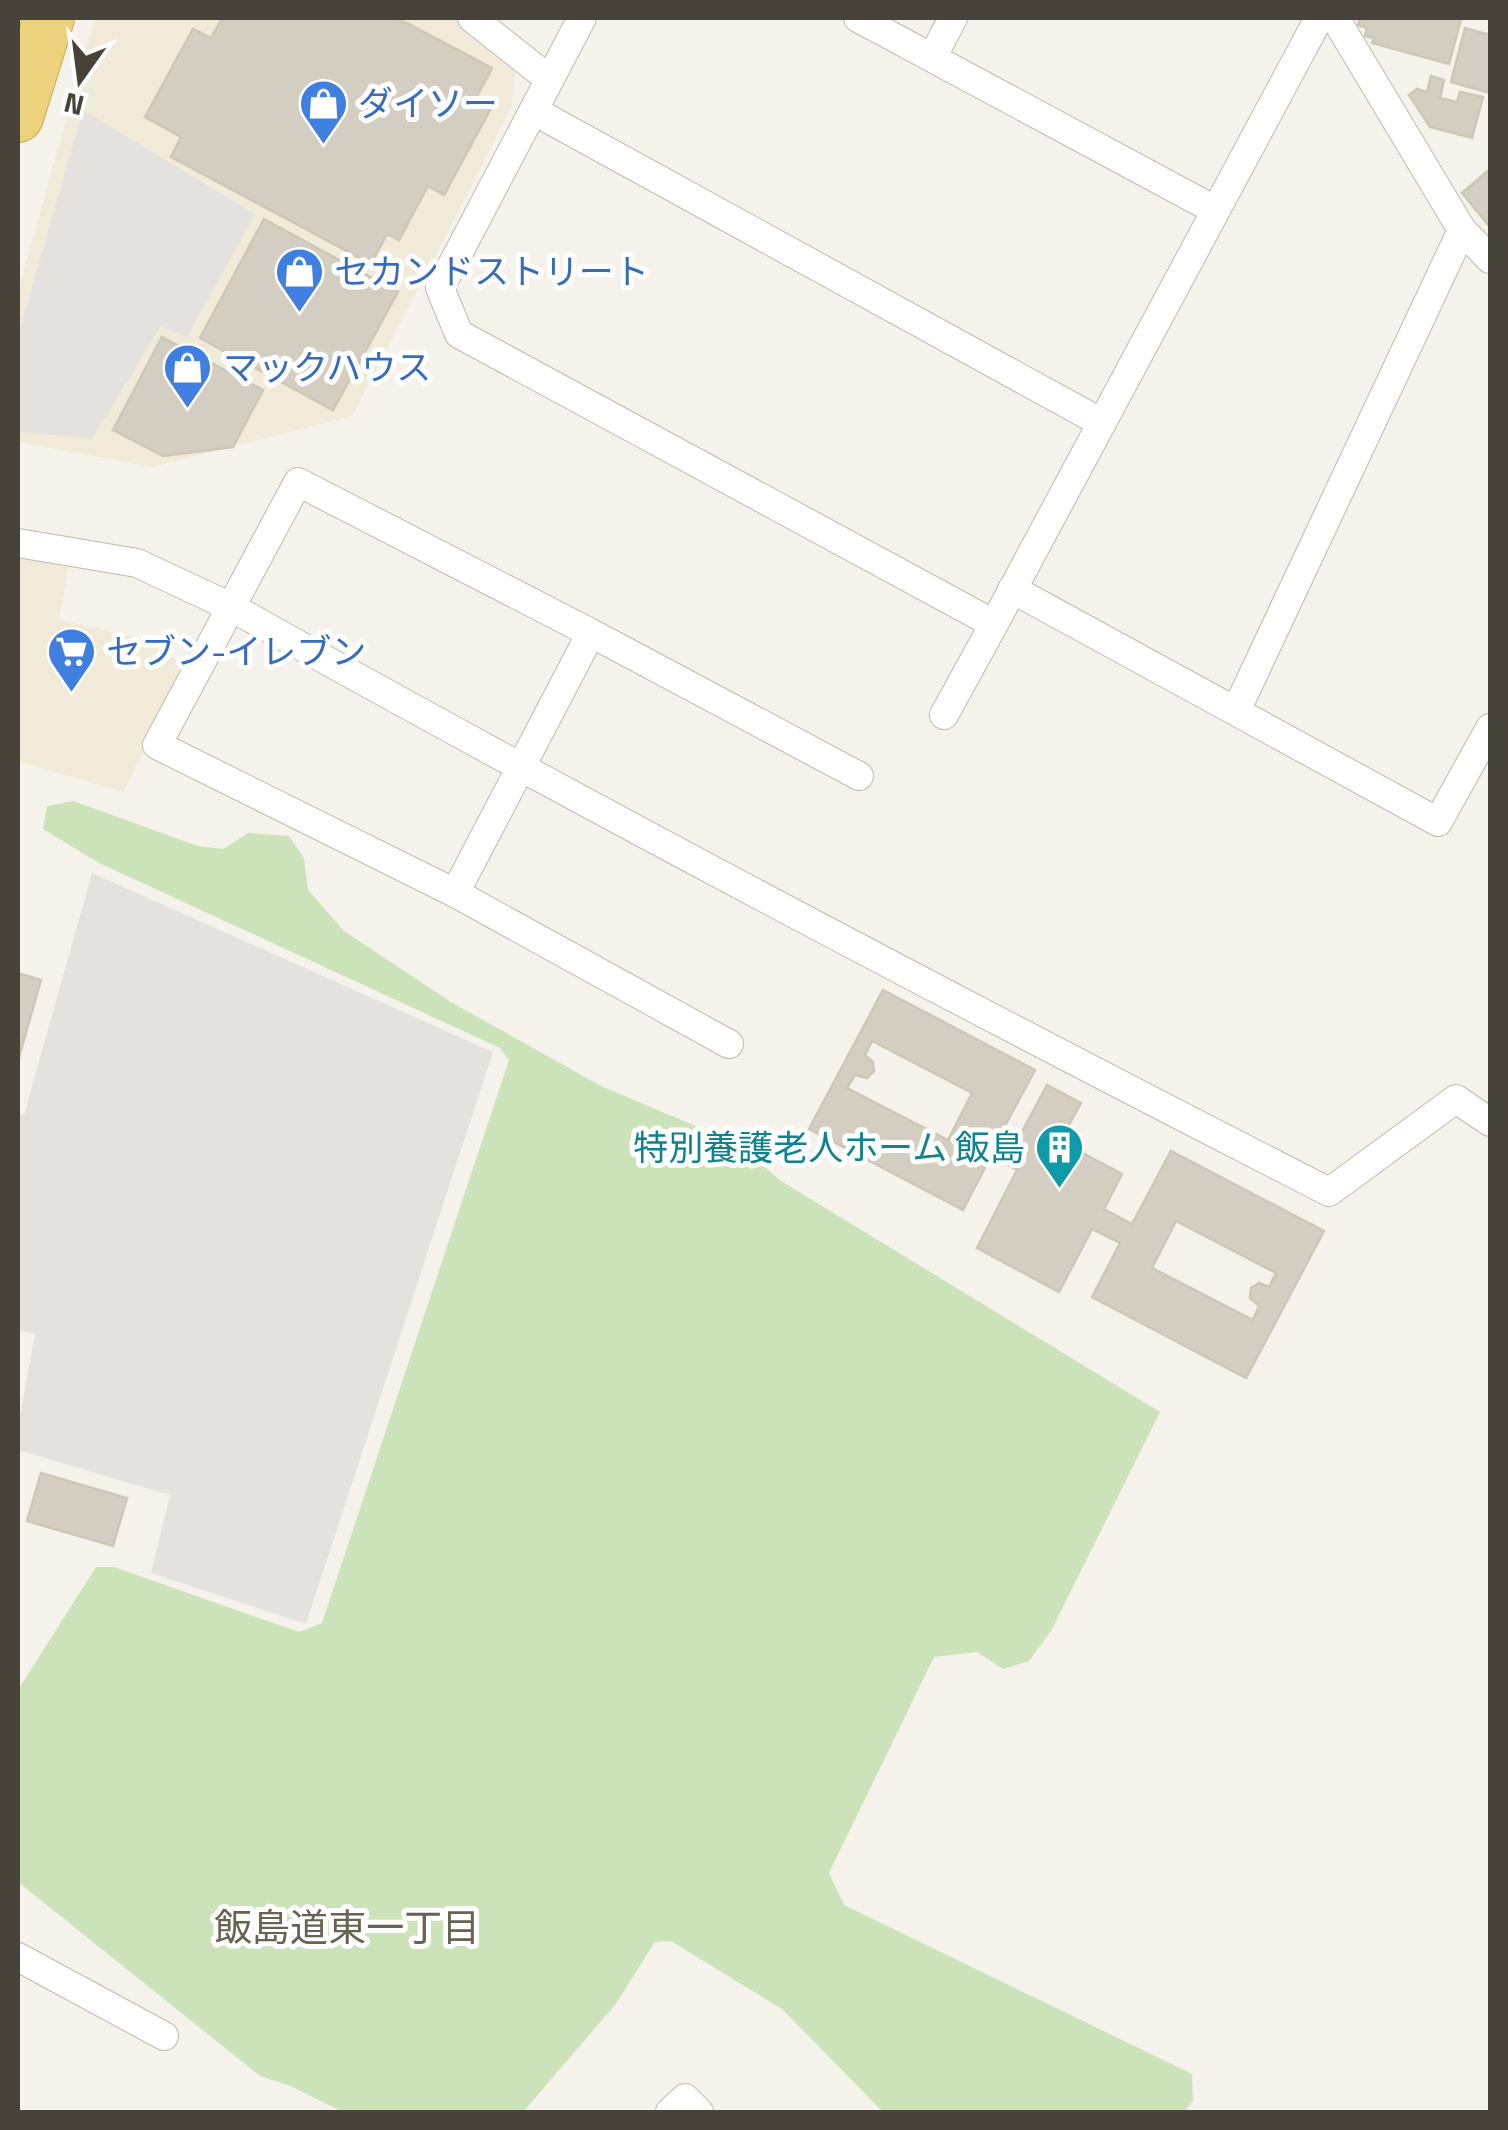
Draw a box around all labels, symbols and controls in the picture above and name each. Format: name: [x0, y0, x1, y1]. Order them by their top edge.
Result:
north arrow: [30, 30, 130, 130]
place label: ダイソー: [358, 76, 498, 130]
shop icon: ダイソー: [297, 78, 349, 146]
text: N: [59, 82, 88, 128]
place label: セカンドストリート: [334, 244, 649, 298]
shop icon: セカンドストリート: [273, 246, 325, 314]
place label: マックハウス: [223, 340, 431, 394]
shop icon: マックハウス: [162, 342, 214, 410]
place label: セブン-イレブン: [106, 624, 366, 678]
supermarket icon: セブン-イレブン: [45, 626, 97, 694]
place label: 特別養護老人ホーム 飯島: [633, 1120, 1025, 1174]
building icon: 特別養護老人ホーム 飯島: [1034, 1122, 1086, 1190]
district label: 飯島道東一丁目: [214, 1898, 480, 1956]

